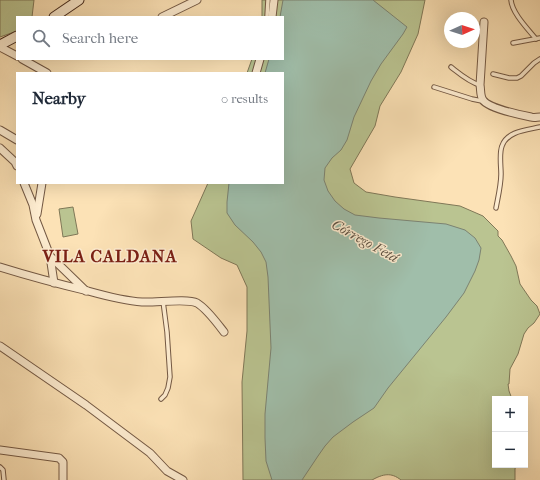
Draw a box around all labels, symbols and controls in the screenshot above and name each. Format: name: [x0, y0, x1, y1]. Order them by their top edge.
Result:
north arrow: [444, 12, 480, 48]
search box: [16, 16, 284, 60]
icon: search: [30, 27, 52, 49]
text: Search here: [62, 29, 138, 47]
text: Nearby: [32, 88, 86, 108]
text: 0 results: [221, 91, 268, 106]
water label: Córrego Fetá: [329, 216, 403, 267]
district label: VILA CALDANA: [42, 246, 177, 266]
map controls: [492, 396, 528, 468]
button: +: [492, 396, 528, 432]
button: −: [492, 432, 528, 468]

